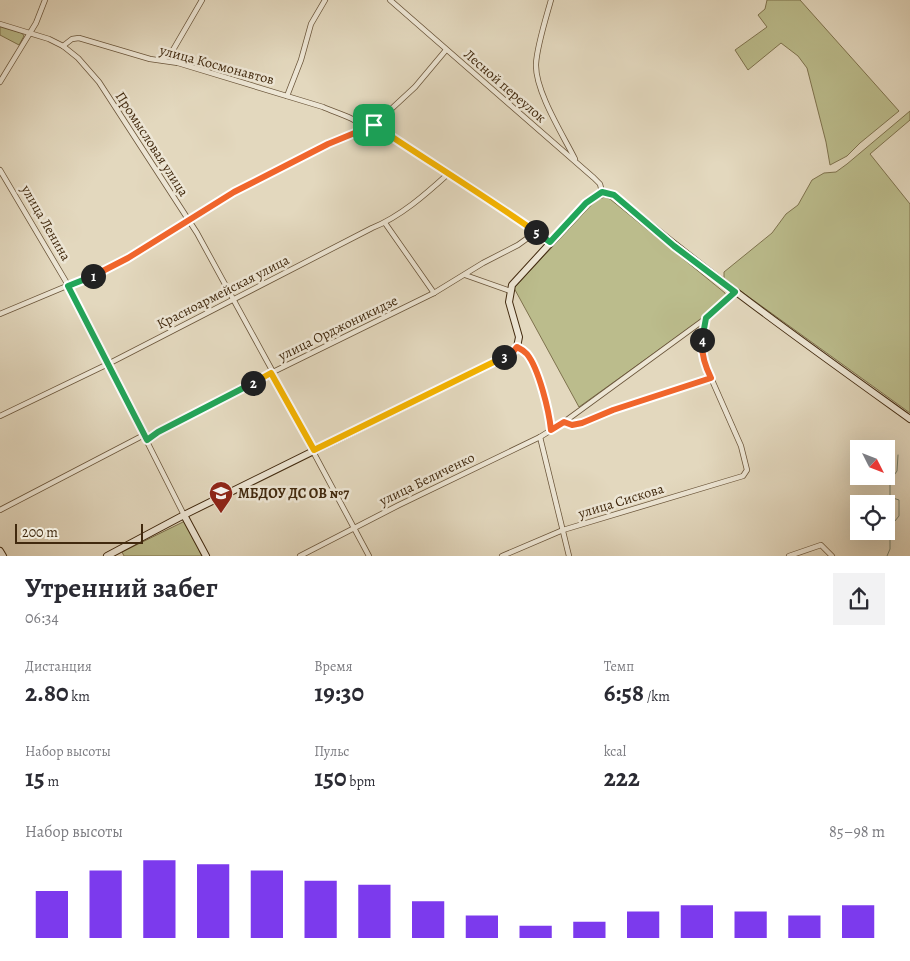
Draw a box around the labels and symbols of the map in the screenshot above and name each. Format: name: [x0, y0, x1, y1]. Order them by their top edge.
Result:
street label: улица Космонавтов: [157, 40, 277, 90]
street label: Лесной переулок: [460, 45, 550, 127]
street label: Промысловая улица: [111, 88, 193, 201]
pin: [353, 104, 395, 146]
street label: улица Ленина: [16, 181, 76, 265]
pin: 5: [524, 220, 548, 244]
street label: Красноармейская улица: [153, 250, 293, 334]
pin: 1: [80, 264, 106, 288]
street label: улица Орджоникидзе: [274, 291, 401, 366]
pin: 4: [690, 328, 714, 352]
pin: 3: [492, 344, 516, 370]
pin: 2: [240, 370, 266, 396]
north arrow: [850, 440, 895, 485]
street label: улица Беличенко: [375, 448, 478, 511]
street label: улица Сискова: [575, 479, 667, 523]
school or university icon: МБДОУ ДС ОВ №7: [208, 480, 234, 514]
place label: МБДОУ ДС ОВ №7: [238, 484, 349, 503]
scale bar: [15, 521, 142, 544]

